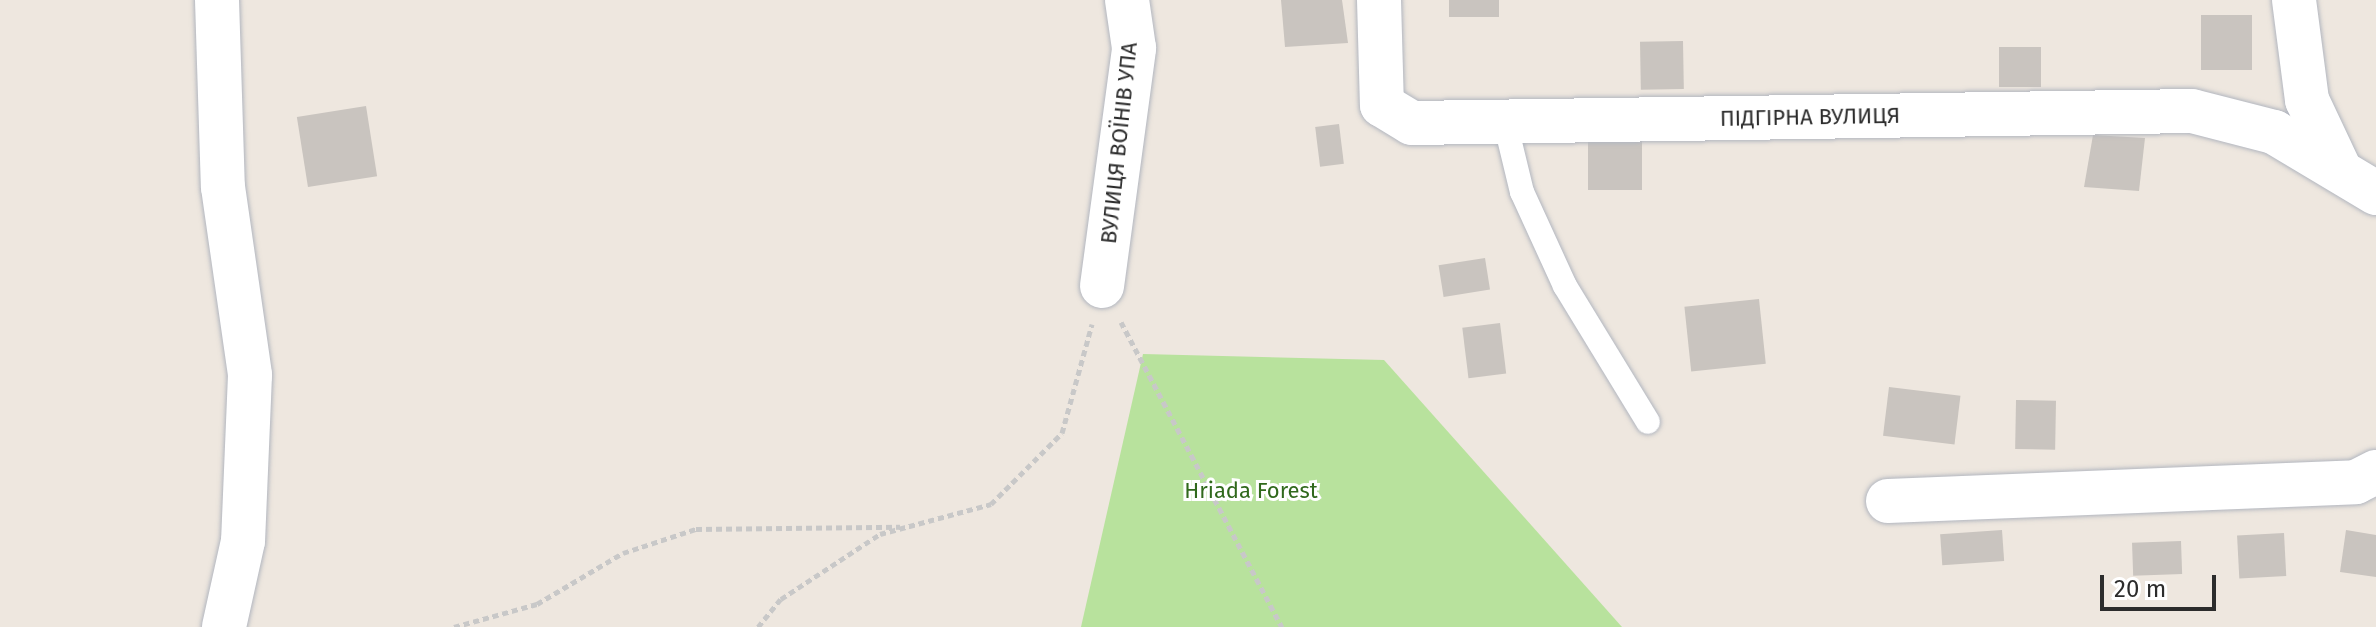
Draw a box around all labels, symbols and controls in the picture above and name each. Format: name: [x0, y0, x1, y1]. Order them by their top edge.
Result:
street label: ВУЛИЦЯ ВОЇНІВ УПА: [1095, 41, 1143, 245]
street label: ПІДГІРНА ВУЛИЦЯ: [1720, 102, 1900, 132]
park label: Hriada Forest: [1184, 478, 1318, 504]
scale bar: [2104, 559, 2220, 609]
text: 20 m: [2114, 575, 2166, 603]

